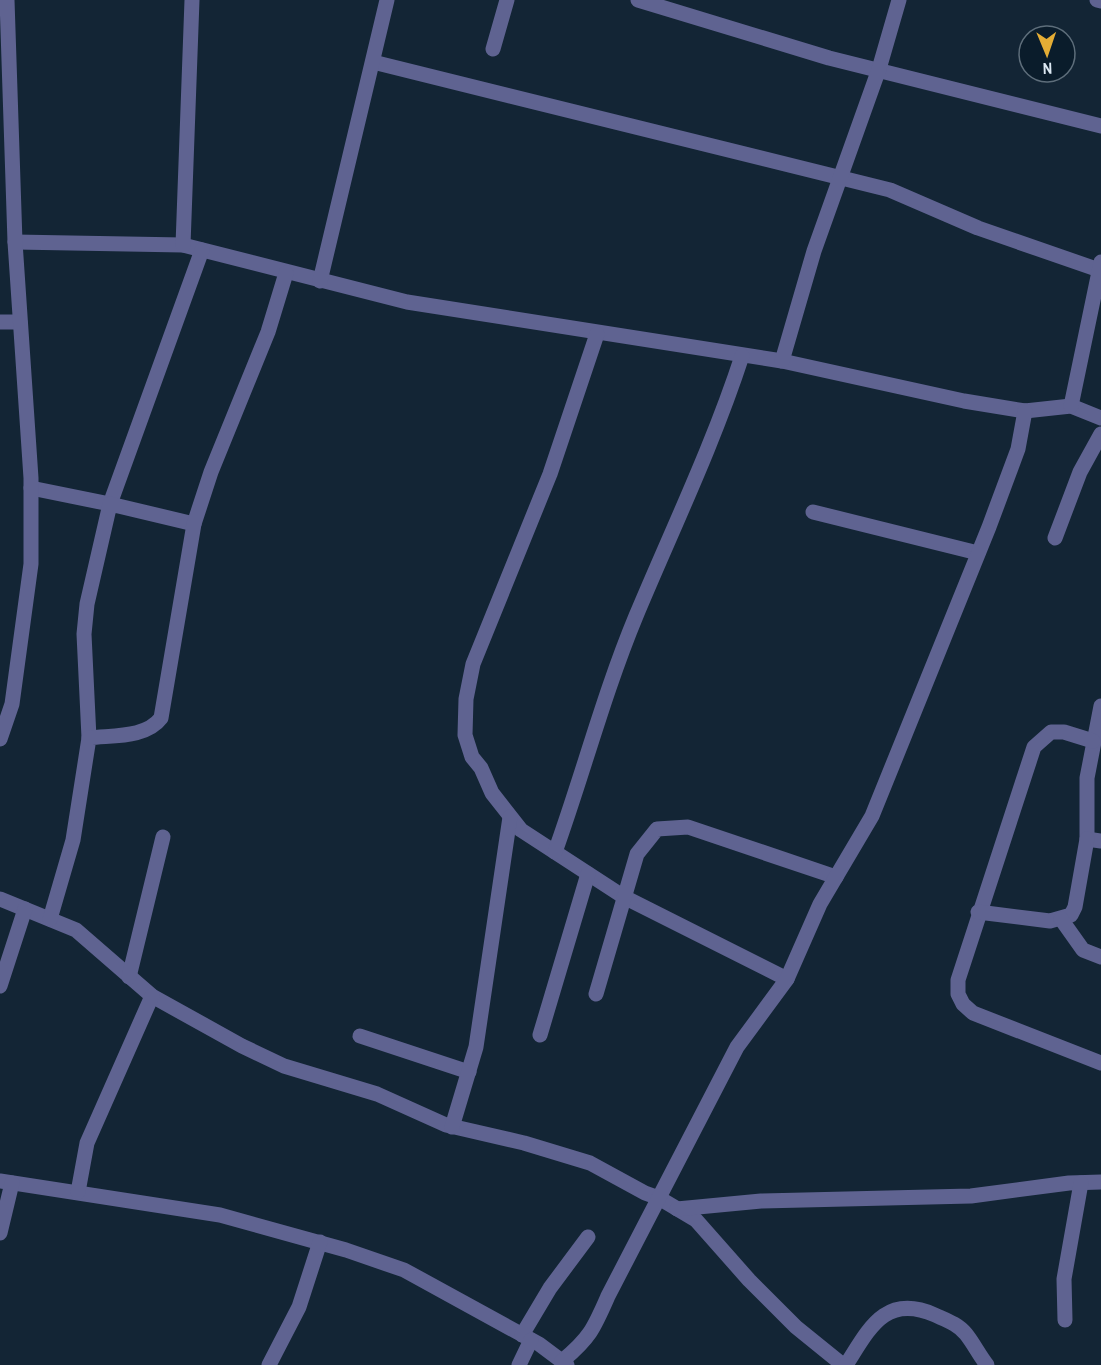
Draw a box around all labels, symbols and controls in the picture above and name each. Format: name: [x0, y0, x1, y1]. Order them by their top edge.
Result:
north arrow: [1017, 24, 1077, 84]
text: N: [1042, 58, 1053, 80]

